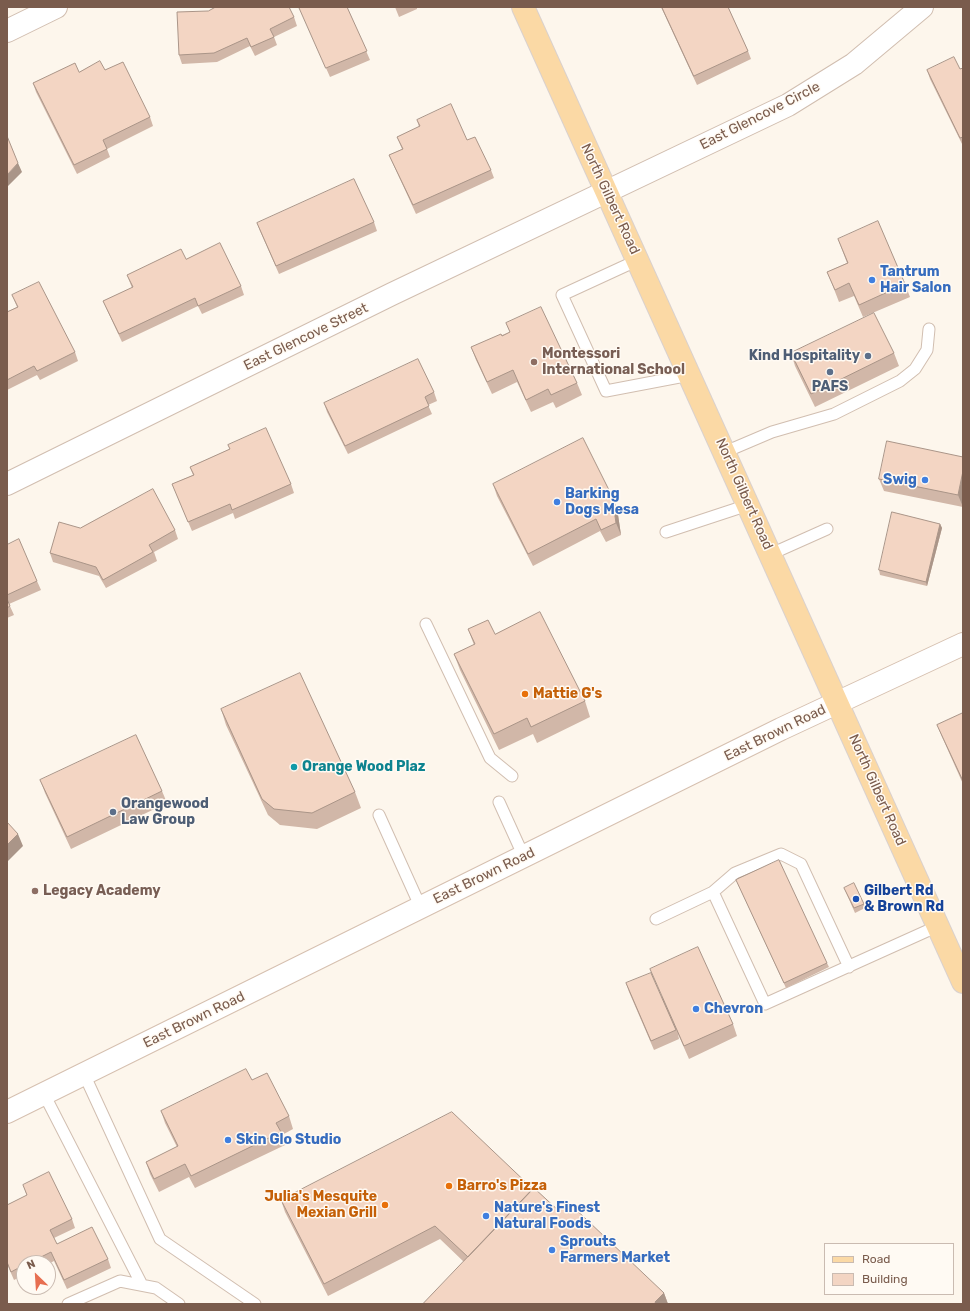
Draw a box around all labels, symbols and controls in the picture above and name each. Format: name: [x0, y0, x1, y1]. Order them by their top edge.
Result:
street label: East Glencove Circle: [697, 78, 823, 154]
street label: North Gilbert Road: [577, 141, 643, 257]
place label: Tantrum Hair Salon: [880, 264, 951, 296]
marker: Tantrum Hair Salon: [867, 275, 877, 285]
street label: East Glencove Street: [241, 300, 371, 374]
place label: Montessori International School: [542, 346, 685, 378]
place label: Kind Hospitality: [749, 348, 860, 364]
marker: Kind Hospitality: [863, 351, 873, 361]
marker: Montessori International School: [529, 357, 539, 367]
marker: PAFS: [825, 367, 835, 377]
place label: PAFS: [812, 379, 848, 395]
street label: North Gilbert Road: [712, 436, 776, 552]
place label: Swig: [883, 472, 917, 488]
marker: Swig: [920, 475, 930, 485]
place label: Barking Dogs Mesa: [565, 486, 639, 518]
marker: Barking Dogs Mesa: [552, 497, 562, 507]
place label: Mattie G's: [533, 686, 602, 702]
marker: Mattie G's: [520, 689, 530, 699]
street label: East Brown Road: [721, 701, 829, 765]
street label: North Gilbert Road: [845, 732, 909, 848]
place label: Orange Wood Plaz: [302, 759, 425, 775]
marker: Orange Wood Plaz: [289, 762, 299, 772]
place label: Orangewood Law Group: [121, 796, 209, 828]
marker: Orangewood Law Group: [108, 807, 118, 817]
street label: East Brown Road: [430, 844, 538, 908]
place label: Legacy Academy: [43, 883, 161, 899]
place label: Gilbert Rd & Brown Rd: [864, 883, 944, 916]
marker: Legacy Academy: [30, 886, 40, 896]
marker: Gilbert Rd & Brown Rd: [851, 894, 861, 904]
street label: East Brown Road: [140, 988, 248, 1052]
place label: Chevron: [704, 1001, 763, 1017]
marker: Chevron: [691, 1004, 701, 1014]
place label: Skin Glo Studio: [236, 1132, 341, 1148]
marker: Skin Glo Studio: [223, 1135, 233, 1145]
place label: Barro's Pizza: [457, 1178, 547, 1194]
marker: Barro's Pizza: [444, 1181, 454, 1191]
place label: Julia's Mesquite Mexian Grill: [265, 1189, 377, 1222]
marker: Julia's Mesquite Mexian Grill: [380, 1200, 390, 1210]
place label: Nature's Finest Natural Foods: [494, 1200, 600, 1232]
marker: Nature's Finest Natural Foods: [481, 1211, 491, 1221]
place label: Sprouts Farmers Market: [560, 1234, 670, 1266]
legend: [824, 1243, 954, 1295]
marker: Sprouts Farmers Market: [547, 1245, 557, 1255]
text: Road: [862, 1252, 890, 1266]
north arrow: [16, 1255, 56, 1295]
text: N: [25, 1257, 37, 1272]
text: Building: [862, 1272, 908, 1286]

